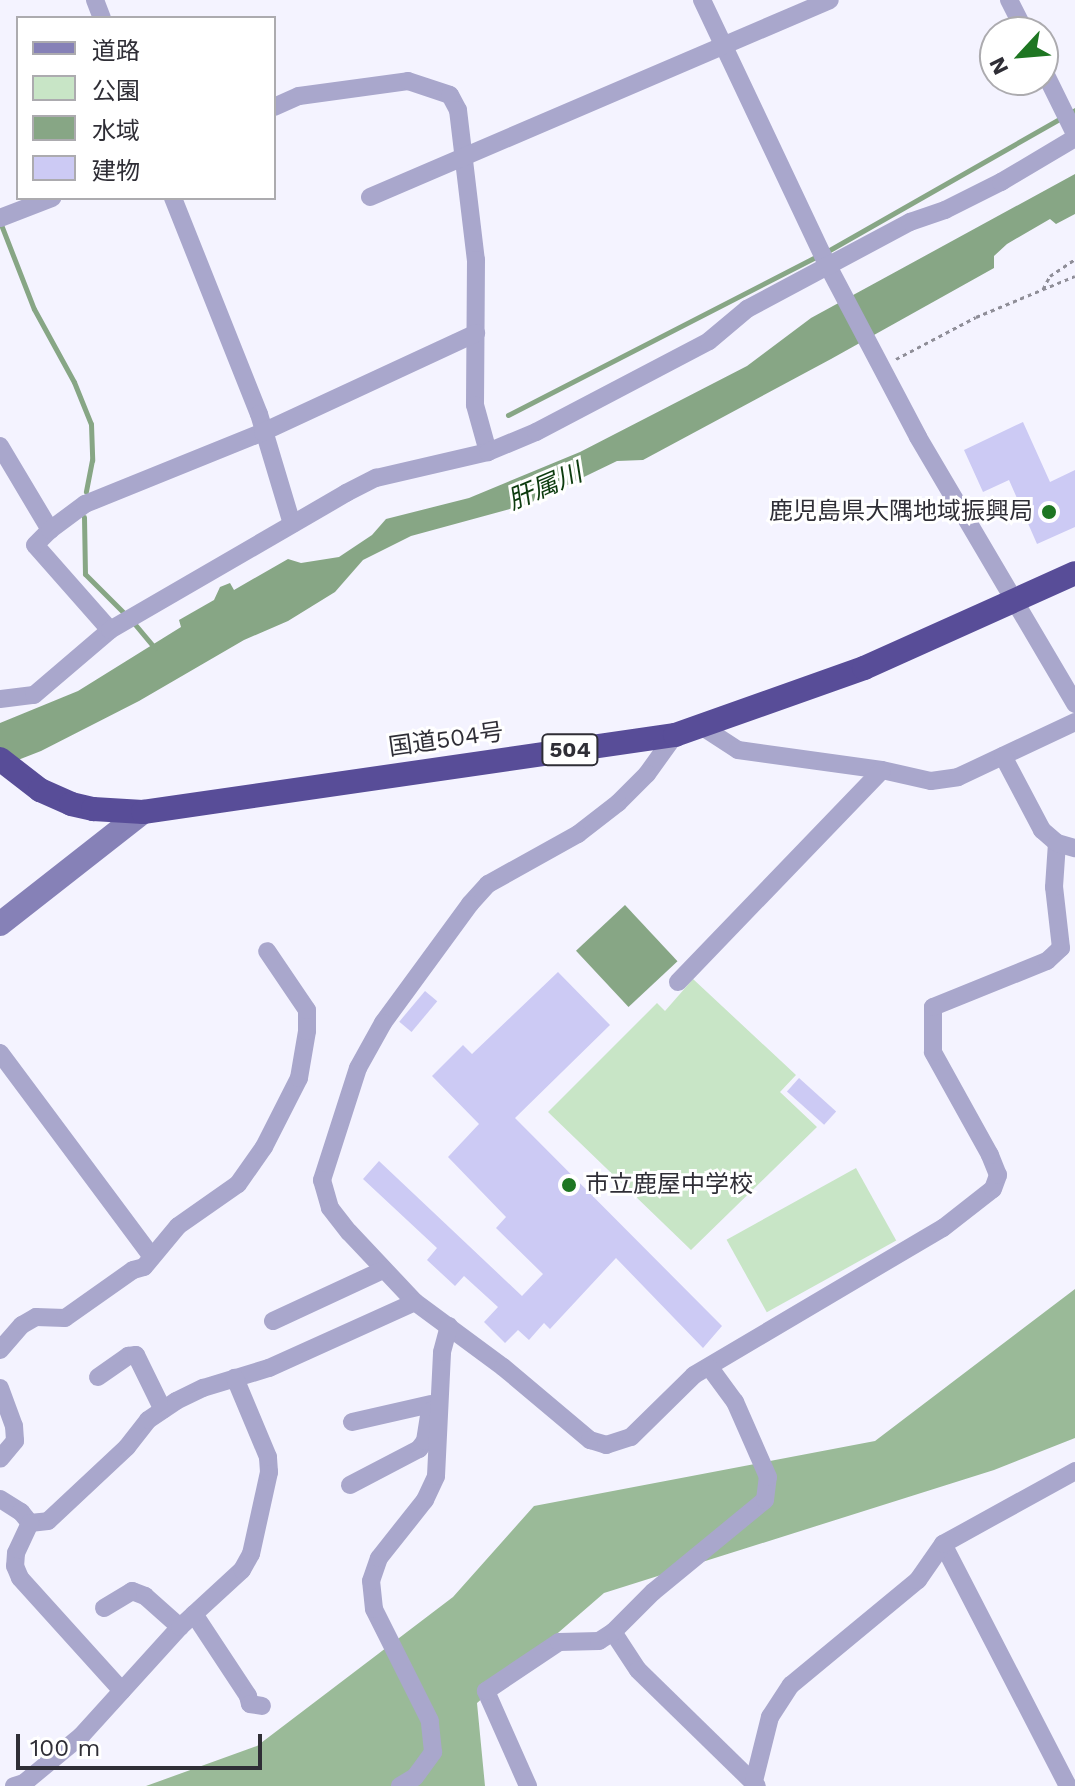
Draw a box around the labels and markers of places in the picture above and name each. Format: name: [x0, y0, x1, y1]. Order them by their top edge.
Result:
place label: 鹿児島県大隅地域振興局: [769, 498, 1033, 526]
marker: 鹿児島県大隅地域振興局: [1040, 503, 1058, 521]
place label: 市立鹿屋中学校: [585, 1171, 753, 1199]
marker: 市立鹿屋中学校: [560, 1176, 578, 1194]

